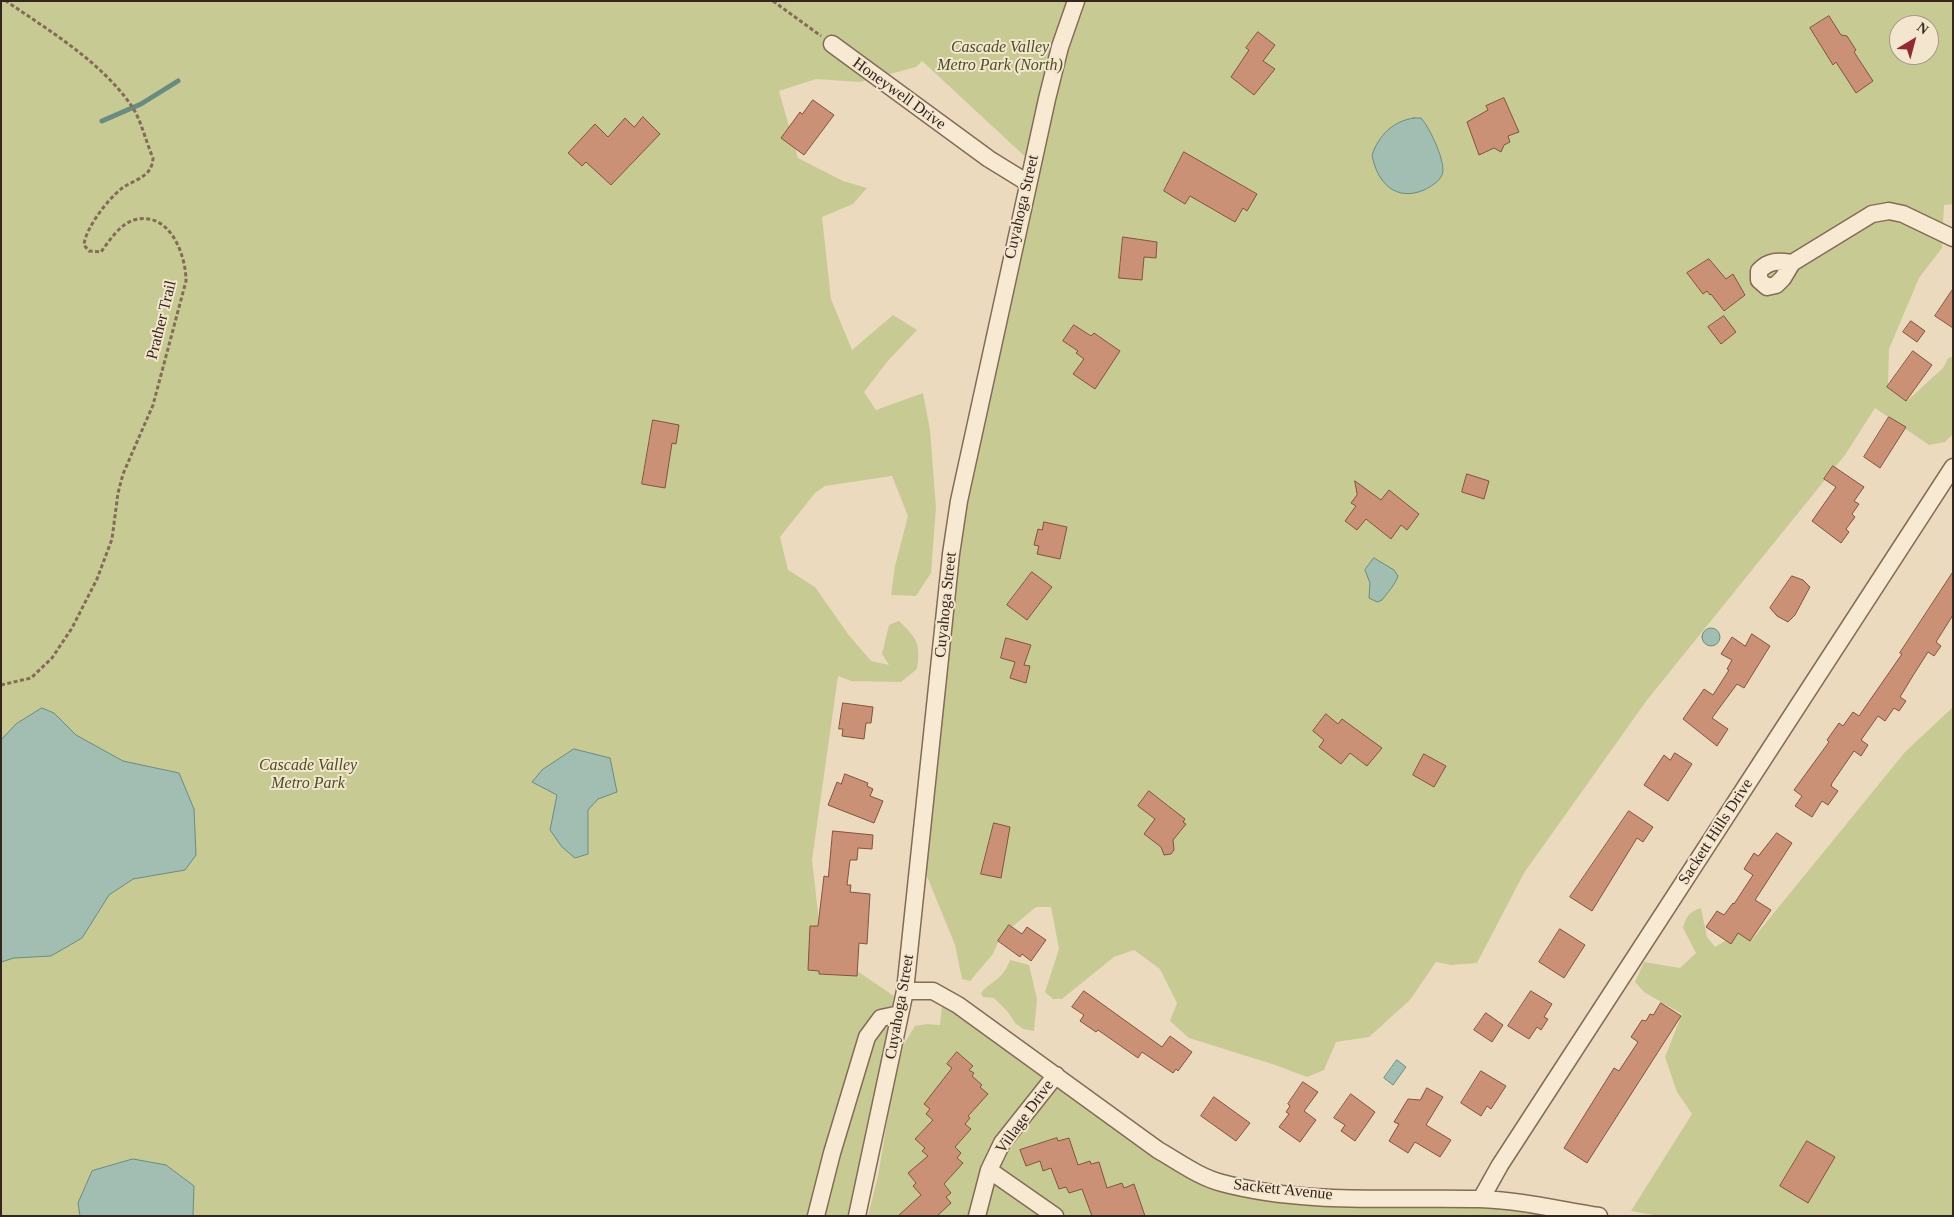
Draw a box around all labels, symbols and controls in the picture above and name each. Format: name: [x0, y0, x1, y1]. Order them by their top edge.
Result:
north arrow: [1889, 15, 1939, 65]
text: N: [1914, 19, 1931, 37]
park label: Cascade Valley Metro Park (North): [937, 38, 1063, 76]
street label: Honeywell Drive: [849, 54, 949, 134]
street label: Cuyahoga Street: [1001, 153, 1043, 261]
street label: Prather Trail: [143, 279, 181, 361]
street label: Cuyahoga Street: [931, 551, 961, 659]
park label: Cascade Valley Metro Park: [259, 756, 357, 794]
street label: Sackett Hills Drive: [1675, 775, 1757, 889]
street label: Cuyahoga Street: [881, 953, 919, 1061]
street label: Village Drive: [992, 1076, 1058, 1158]
street label: Sackett Avenue: [1232, 1175, 1334, 1205]

